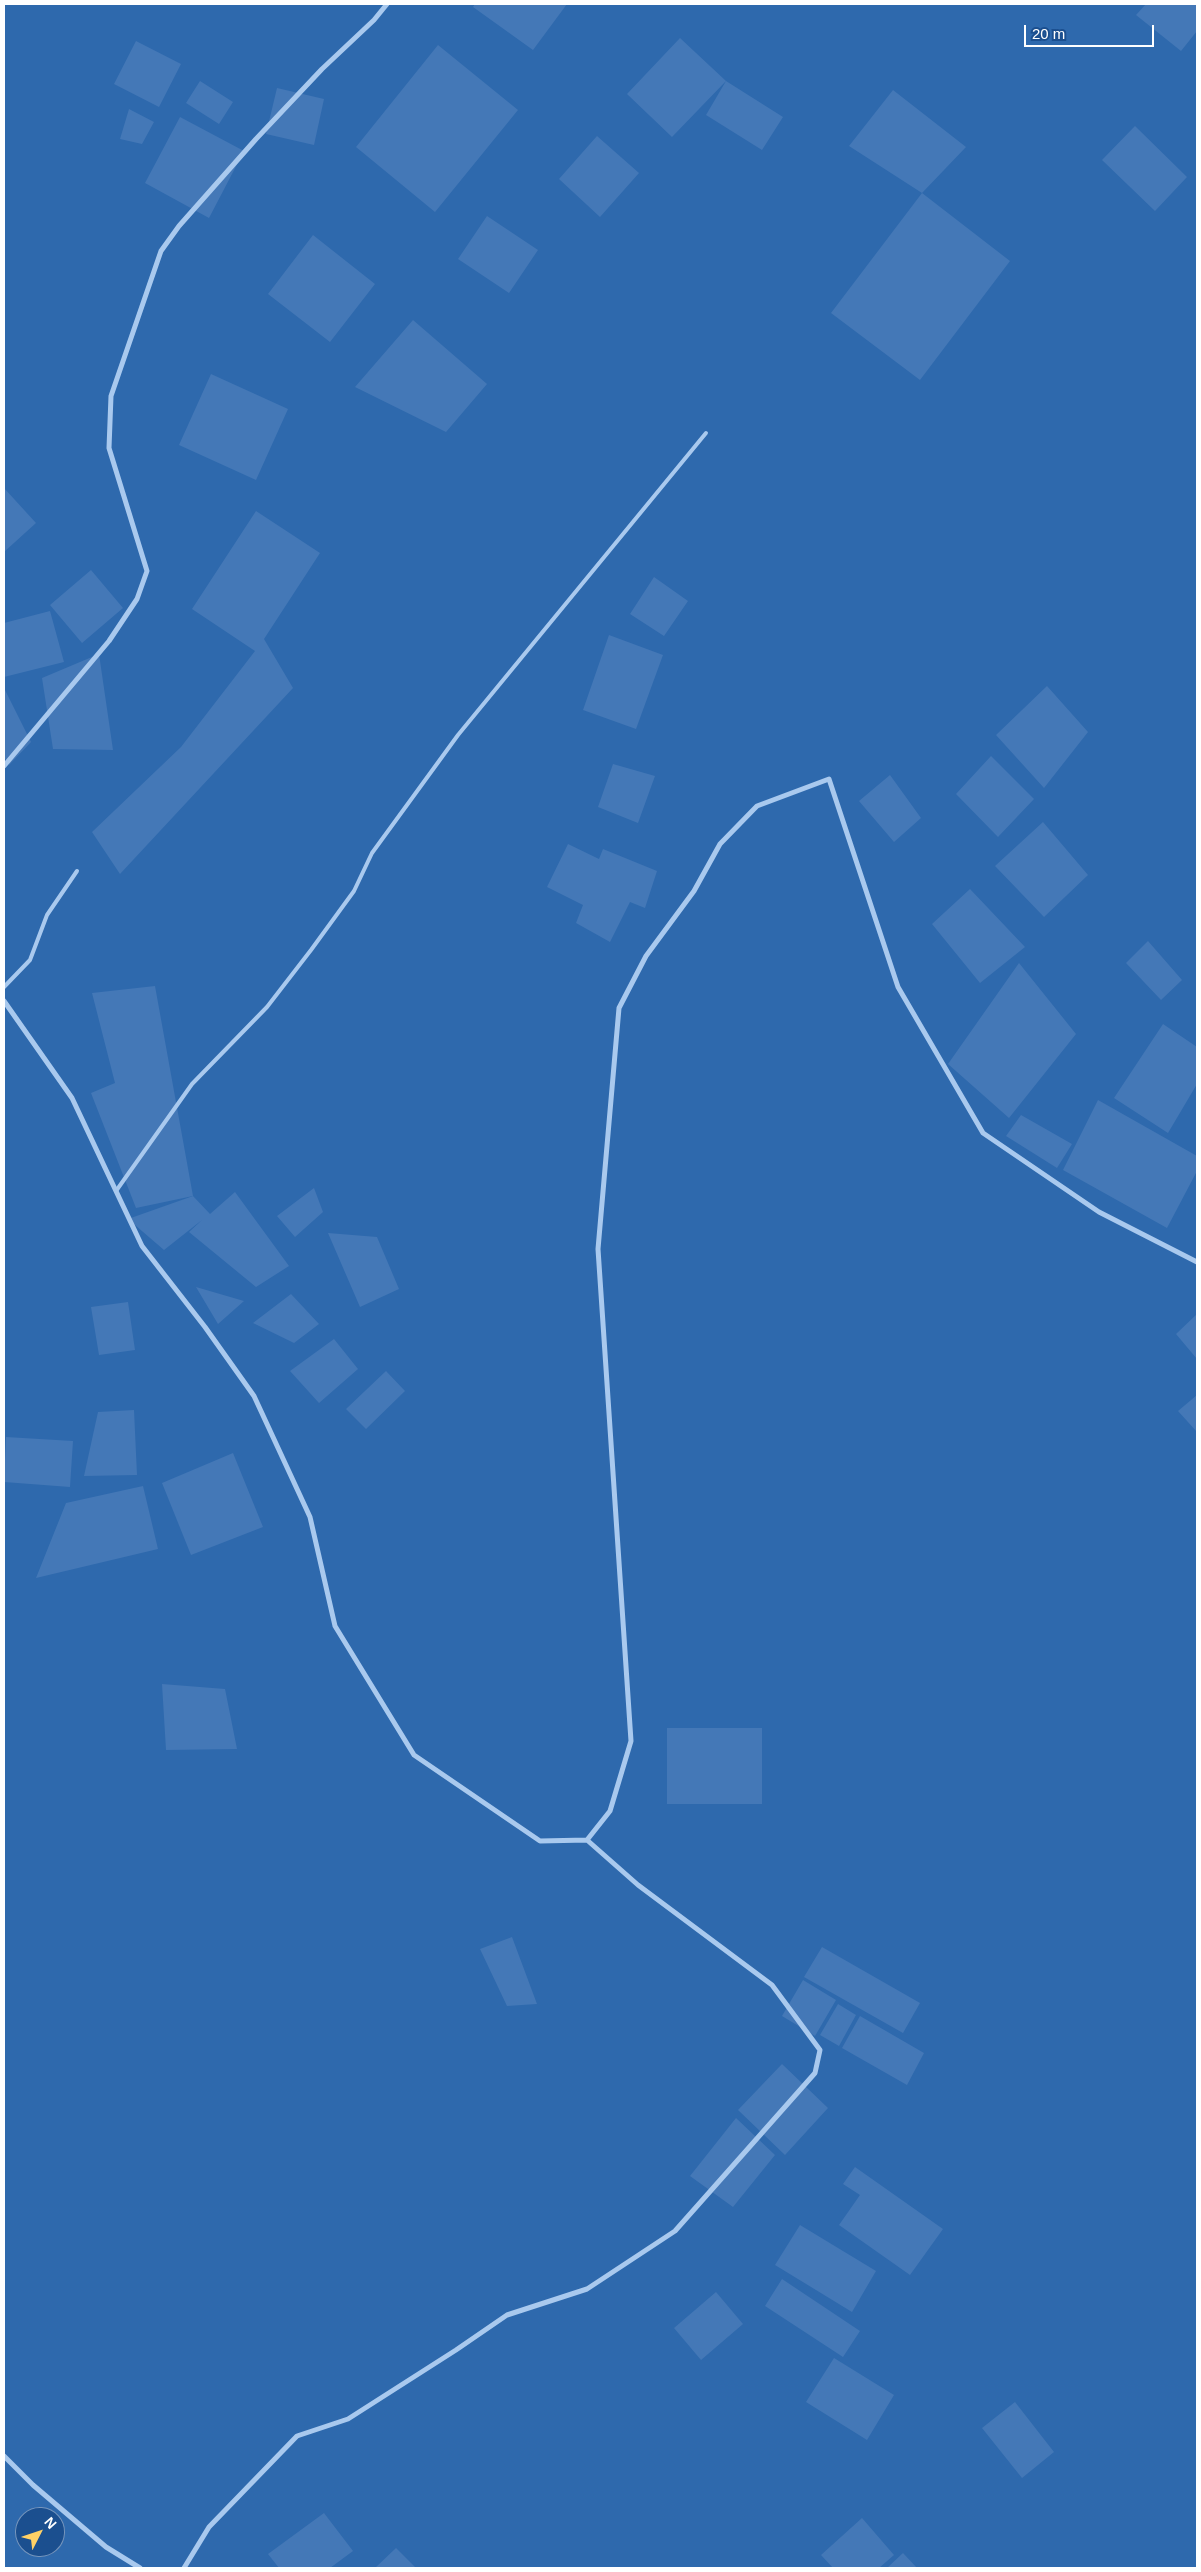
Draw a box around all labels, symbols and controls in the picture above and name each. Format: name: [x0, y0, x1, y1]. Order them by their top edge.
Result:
scale bar: [1026, 15, 1156, 47]
text: 20 m: [1032, 25, 1065, 42]
north arrow: [15, 2507, 65, 2557]
text: N: [41, 2514, 60, 2532]

